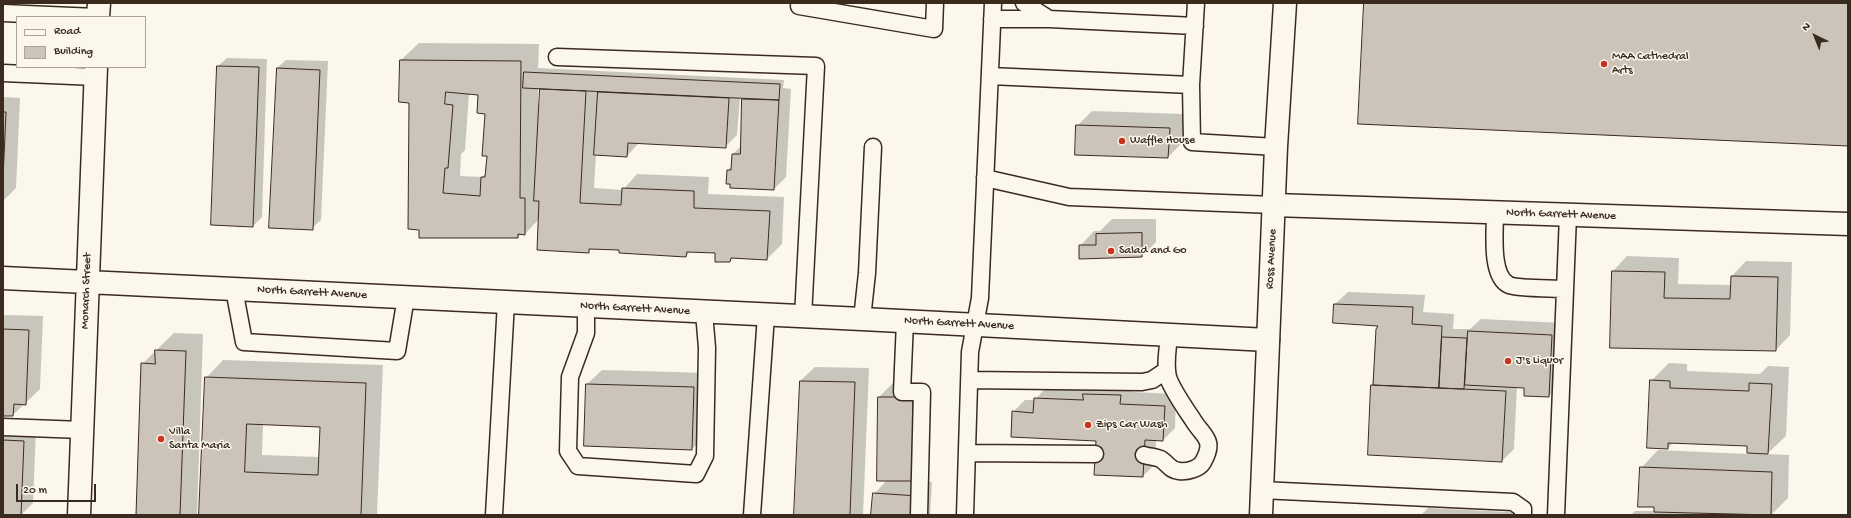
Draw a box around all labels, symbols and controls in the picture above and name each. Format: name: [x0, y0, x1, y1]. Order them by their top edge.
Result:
legend: [16, 16, 146, 68]
north arrow: [1795, 16, 1835, 56]
text: N: [1800, 20, 1814, 34]
text: Road: [54, 25, 80, 39]
text: Building: [54, 45, 93, 59]
place label: MAA Cathedral Arts: [1612, 50, 1689, 78]
marker: MAA Cathedral Arts: [1599, 59, 1609, 69]
place label: Waffle House: [1130, 134, 1195, 148]
marker: Waffle House: [1117, 136, 1127, 146]
street label: North Garrett Avenue: [1506, 206, 1616, 224]
street label: Ross Avenue: [1263, 229, 1281, 289]
place label: Salad and Go: [1119, 244, 1186, 258]
marker: Salad and Go: [1106, 246, 1116, 256]
street label: Monarch Street: [78, 253, 96, 329]
street label: North Garrett Avenue: [257, 283, 367, 303]
street label: North Garrett Avenue: [580, 299, 690, 319]
street label: North Garrett Avenue: [904, 314, 1014, 334]
place label: J's Liquor: [1516, 354, 1563, 368]
marker: J's Liquor: [1503, 356, 1513, 366]
place label: Zips Car Wash: [1096, 418, 1168, 432]
marker: Zips Car Wash: [1083, 420, 1093, 430]
place label: Villa Santa Maria: [169, 425, 230, 453]
marker: Villa Santa Maria: [156, 434, 166, 444]
scale bar: [18, 476, 98, 502]
text: 20 m: [23, 484, 47, 498]

